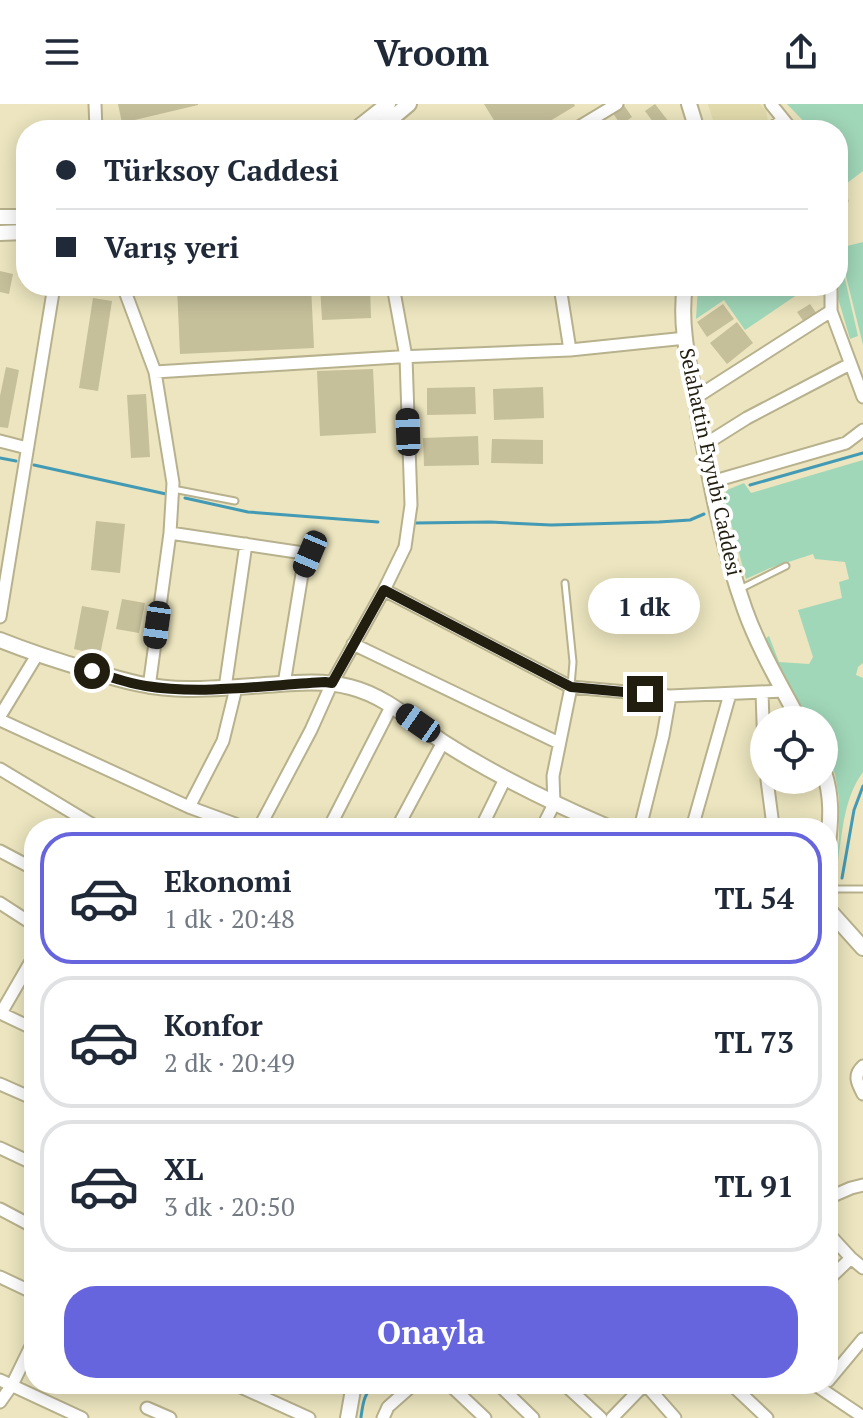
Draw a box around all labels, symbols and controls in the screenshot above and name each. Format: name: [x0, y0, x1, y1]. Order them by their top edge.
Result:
text: Vroom: [374, 29, 489, 76]
icon: menu: [40, 30, 84, 74]
icon: share: [779, 30, 823, 74]
text: Türksoy Caddesi: [104, 150, 339, 190]
text: Varış yeri: [104, 227, 239, 267]
street label: Selahattin Eyyubi Caddesi: [674, 346, 748, 578]
car: [395, 408, 421, 456]
car: [290, 527, 330, 581]
callout: 1 dk: [589, 578, 701, 634]
text: 1 dk: [618, 589, 670, 623]
car: [142, 600, 172, 650]
route start: [74, 653, 110, 689]
route end: [627, 676, 663, 712]
car: [391, 699, 445, 747]
map controls: [750, 706, 838, 794]
button: locate: [750, 706, 838, 794]
text: Ekonomi: [164, 861, 292, 901]
icon: car: [68, 862, 140, 934]
text: TL 54: [715, 878, 794, 918]
text: 1 dk · 20:48: [164, 901, 295, 935]
text: Konfor: [164, 1005, 263, 1045]
icon: car: [68, 1006, 140, 1078]
text: TL 73: [715, 1022, 794, 1062]
text: 2 dk · 20:49: [164, 1045, 295, 1079]
text: XL: [164, 1149, 203, 1189]
icon: car: [68, 1150, 140, 1222]
text: TL 91: [715, 1166, 794, 1206]
text: 3 dk · 20:50: [164, 1189, 295, 1223]
button: Onayla: [64, 1286, 798, 1378]

